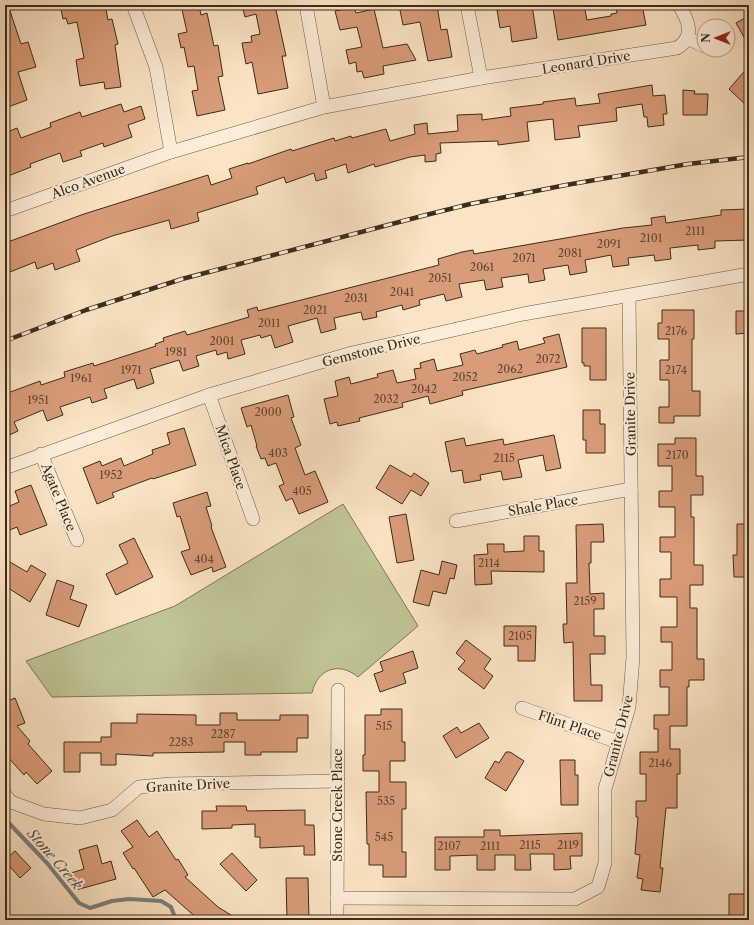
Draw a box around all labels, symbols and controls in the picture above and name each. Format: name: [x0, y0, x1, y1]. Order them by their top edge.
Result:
north arrow: [696, 18, 736, 58]
text: N: [699, 33, 713, 43]
street label: Leonard Drive: [541, 47, 631, 77]
street label: Alco Avenue: [48, 160, 127, 202]
house number: 2111: [685, 224, 705, 238]
house number: 2101: [640, 231, 663, 245]
house number: 2091: [597, 237, 622, 251]
house number: 2081: [558, 246, 583, 260]
house number: 2071: [512, 251, 536, 265]
house number: 2061: [470, 260, 495, 274]
house number: 2051: [428, 271, 452, 285]
house number: 2041: [390, 285, 415, 299]
house number: 2031: [344, 291, 368, 305]
house number: 2021: [303, 303, 327, 317]
house number: 2011: [258, 316, 281, 330]
house number: 2176: [665, 324, 688, 338]
street label: Gemstone Drive: [320, 330, 422, 370]
house number: 2001: [210, 334, 235, 348]
house number: 1981: [165, 345, 187, 359]
house number: 2072: [535, 352, 561, 366]
house number: 2062: [497, 362, 523, 376]
house number: 1971: [120, 363, 142, 377]
house number: 2174: [665, 363, 687, 377]
house number: 2052: [452, 370, 478, 384]
house number: 1961: [70, 371, 92, 385]
street label: Granite Drive: [621, 372, 639, 456]
house number: 2042: [411, 382, 437, 396]
house number: 2032: [373, 392, 399, 406]
house number: 1951: [27, 393, 49, 407]
house number: 2000: [254, 405, 282, 419]
street label: Mica Place: [212, 422, 250, 492]
house number: 403: [268, 446, 288, 460]
house number: 2170: [665, 448, 689, 462]
house number: 2115: [493, 451, 515, 465]
street label: Agate Place: [38, 460, 80, 533]
house number: 1952: [99, 468, 123, 482]
house number: 405: [292, 484, 312, 498]
street label: Shale Place: [507, 491, 579, 519]
house number: 404: [194, 552, 214, 566]
house number: 2114: [478, 556, 500, 570]
house number: 2159: [573, 594, 597, 608]
house number: 2105: [508, 629, 532, 643]
street label: Granite Drive: [600, 693, 636, 779]
street label: Flint Place: [536, 707, 604, 743]
house number: 515: [376, 719, 392, 733]
house number: 2287: [211, 727, 236, 741]
house number: 2283: [168, 735, 194, 749]
street label: Stone Creek Place: [329, 748, 345, 862]
house number: 2146: [648, 756, 672, 770]
street label: Granite Drive: [146, 775, 230, 795]
house number: 535: [377, 794, 395, 808]
water label: Stone Creek: [23, 824, 87, 894]
house number: 545: [375, 830, 393, 844]
house number: 2115: [519, 838, 541, 852]
house number: 2119: [557, 838, 579, 852]
house number: 2107: [437, 839, 461, 853]
house number: 2111: [480, 839, 500, 853]

